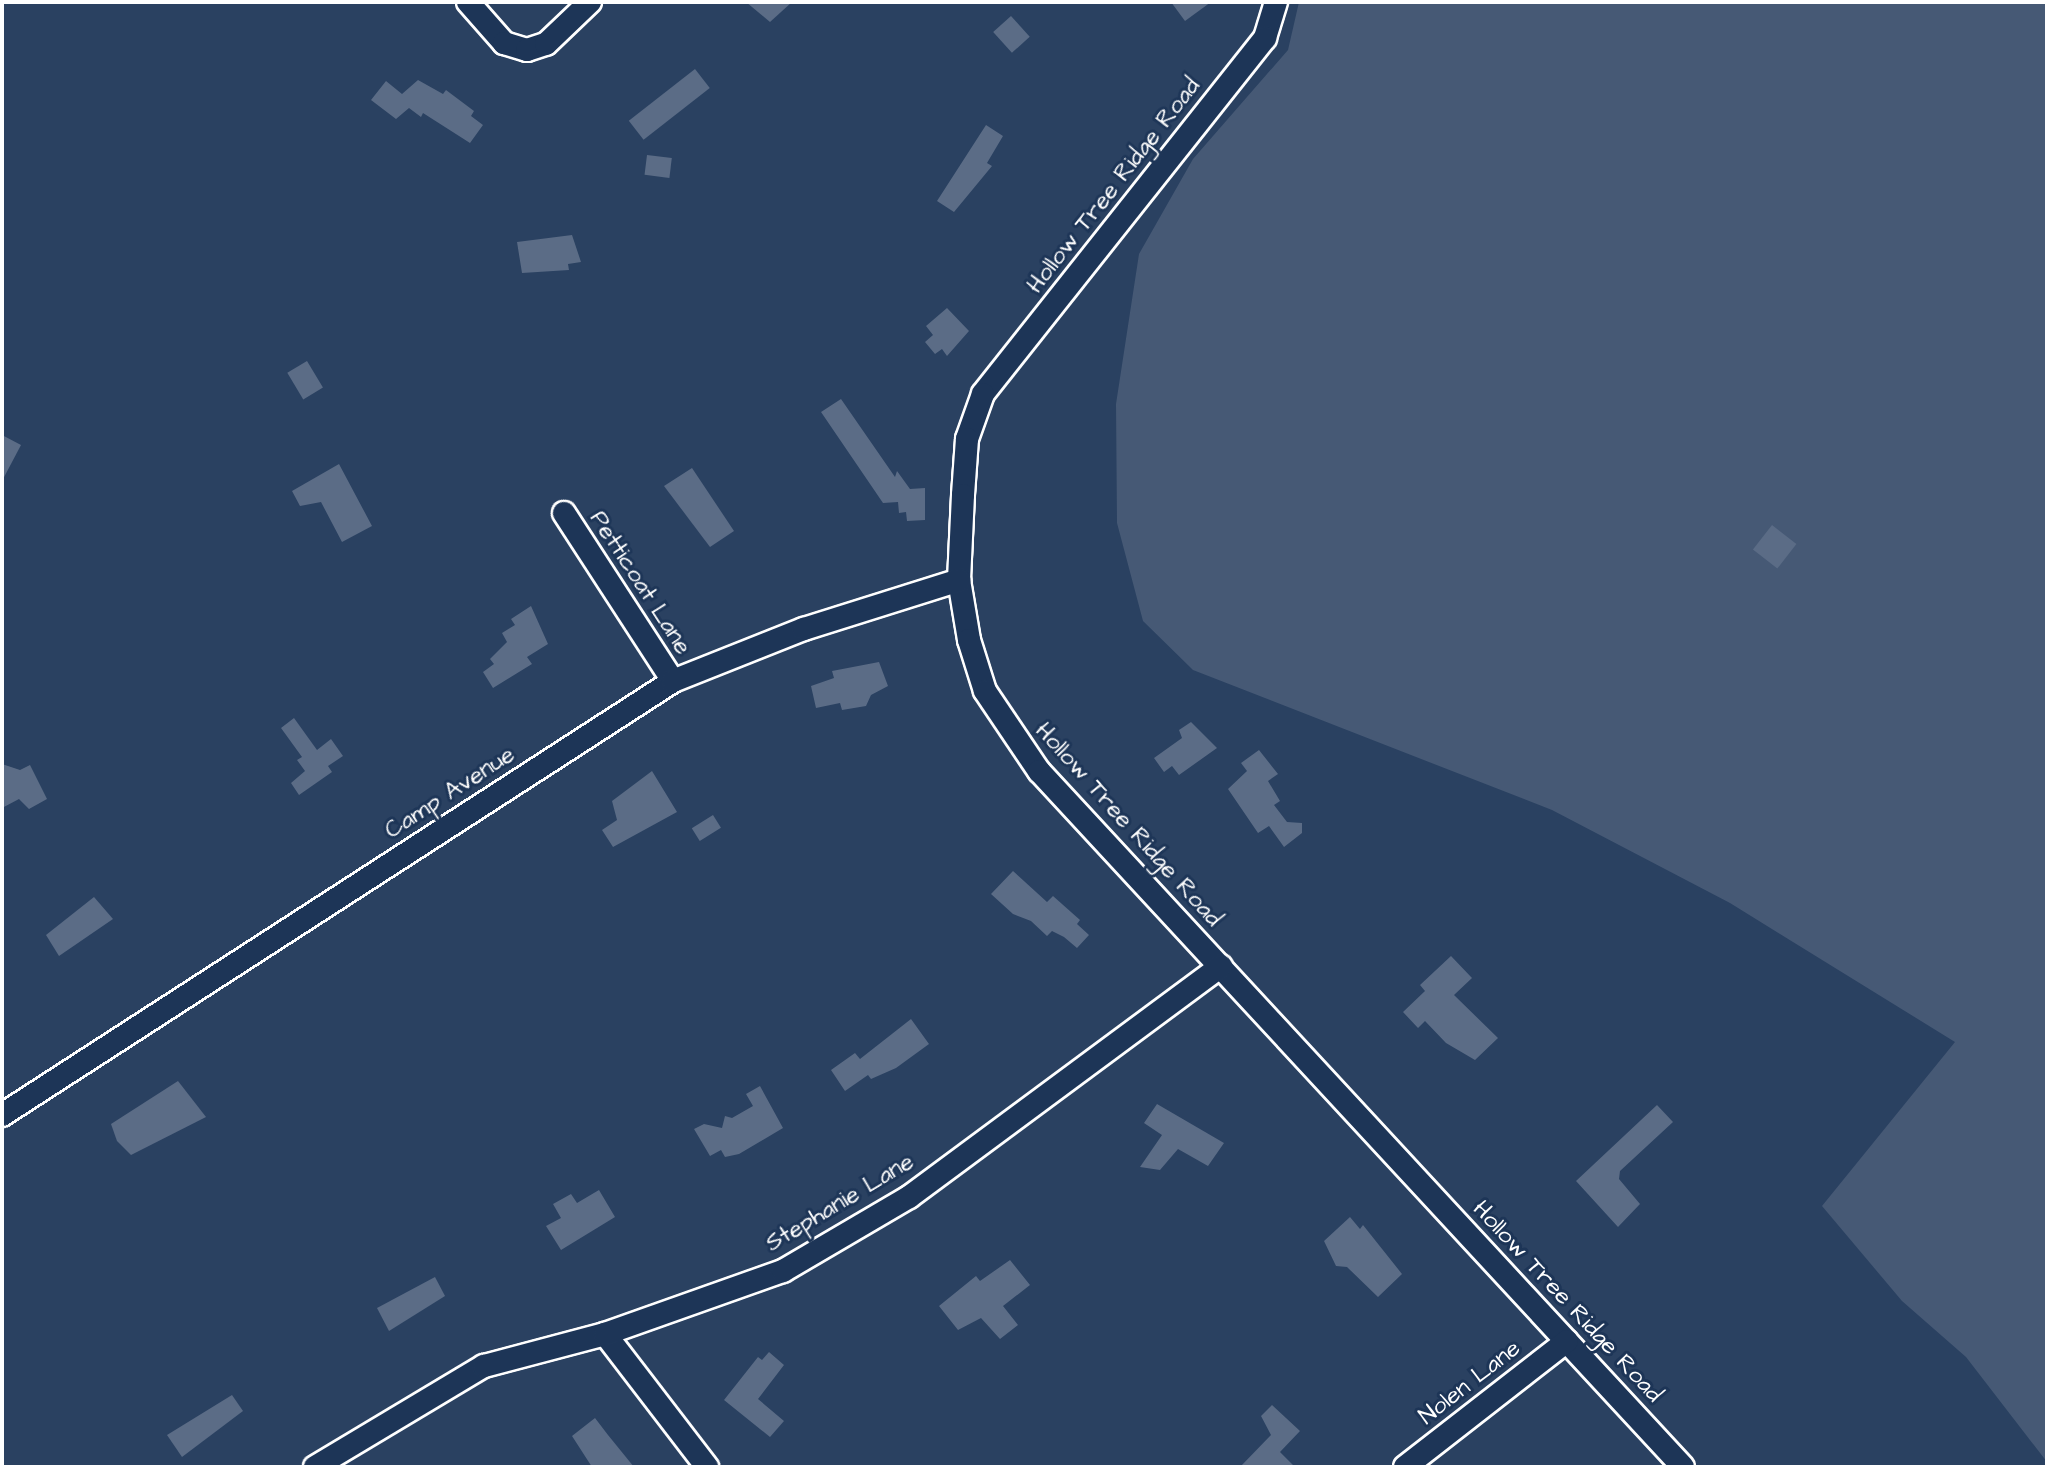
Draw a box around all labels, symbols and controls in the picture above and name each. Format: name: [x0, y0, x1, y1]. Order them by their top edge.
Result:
street label: Hollow Tree Ridge Road: [1021, 73, 1207, 299]
street label: Petticoat Lane: [583, 506, 697, 660]
street label: Hollow Tree Ridge Road: [1029, 717, 1227, 933]
street label: Camp Avenue: [380, 740, 520, 846]
street label: Stephanie Lane: [761, 1147, 919, 1259]
street label: Hollow Tree Ridge Road: [1466, 1195, 1668, 1409]
street label: Nolen Lane: [1414, 1334, 1526, 1432]

